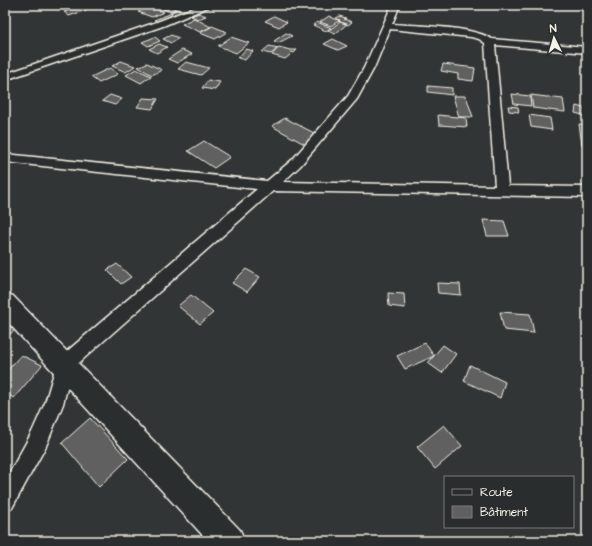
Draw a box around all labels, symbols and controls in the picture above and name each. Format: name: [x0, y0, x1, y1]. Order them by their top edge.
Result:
north arrow: [534, 18, 574, 58]
text: N: [549, 21, 557, 36]
legend: [444, 476, 574, 528]
text: Route: [480, 484, 513, 501]
text: Bâtiment: [480, 504, 528, 521]

